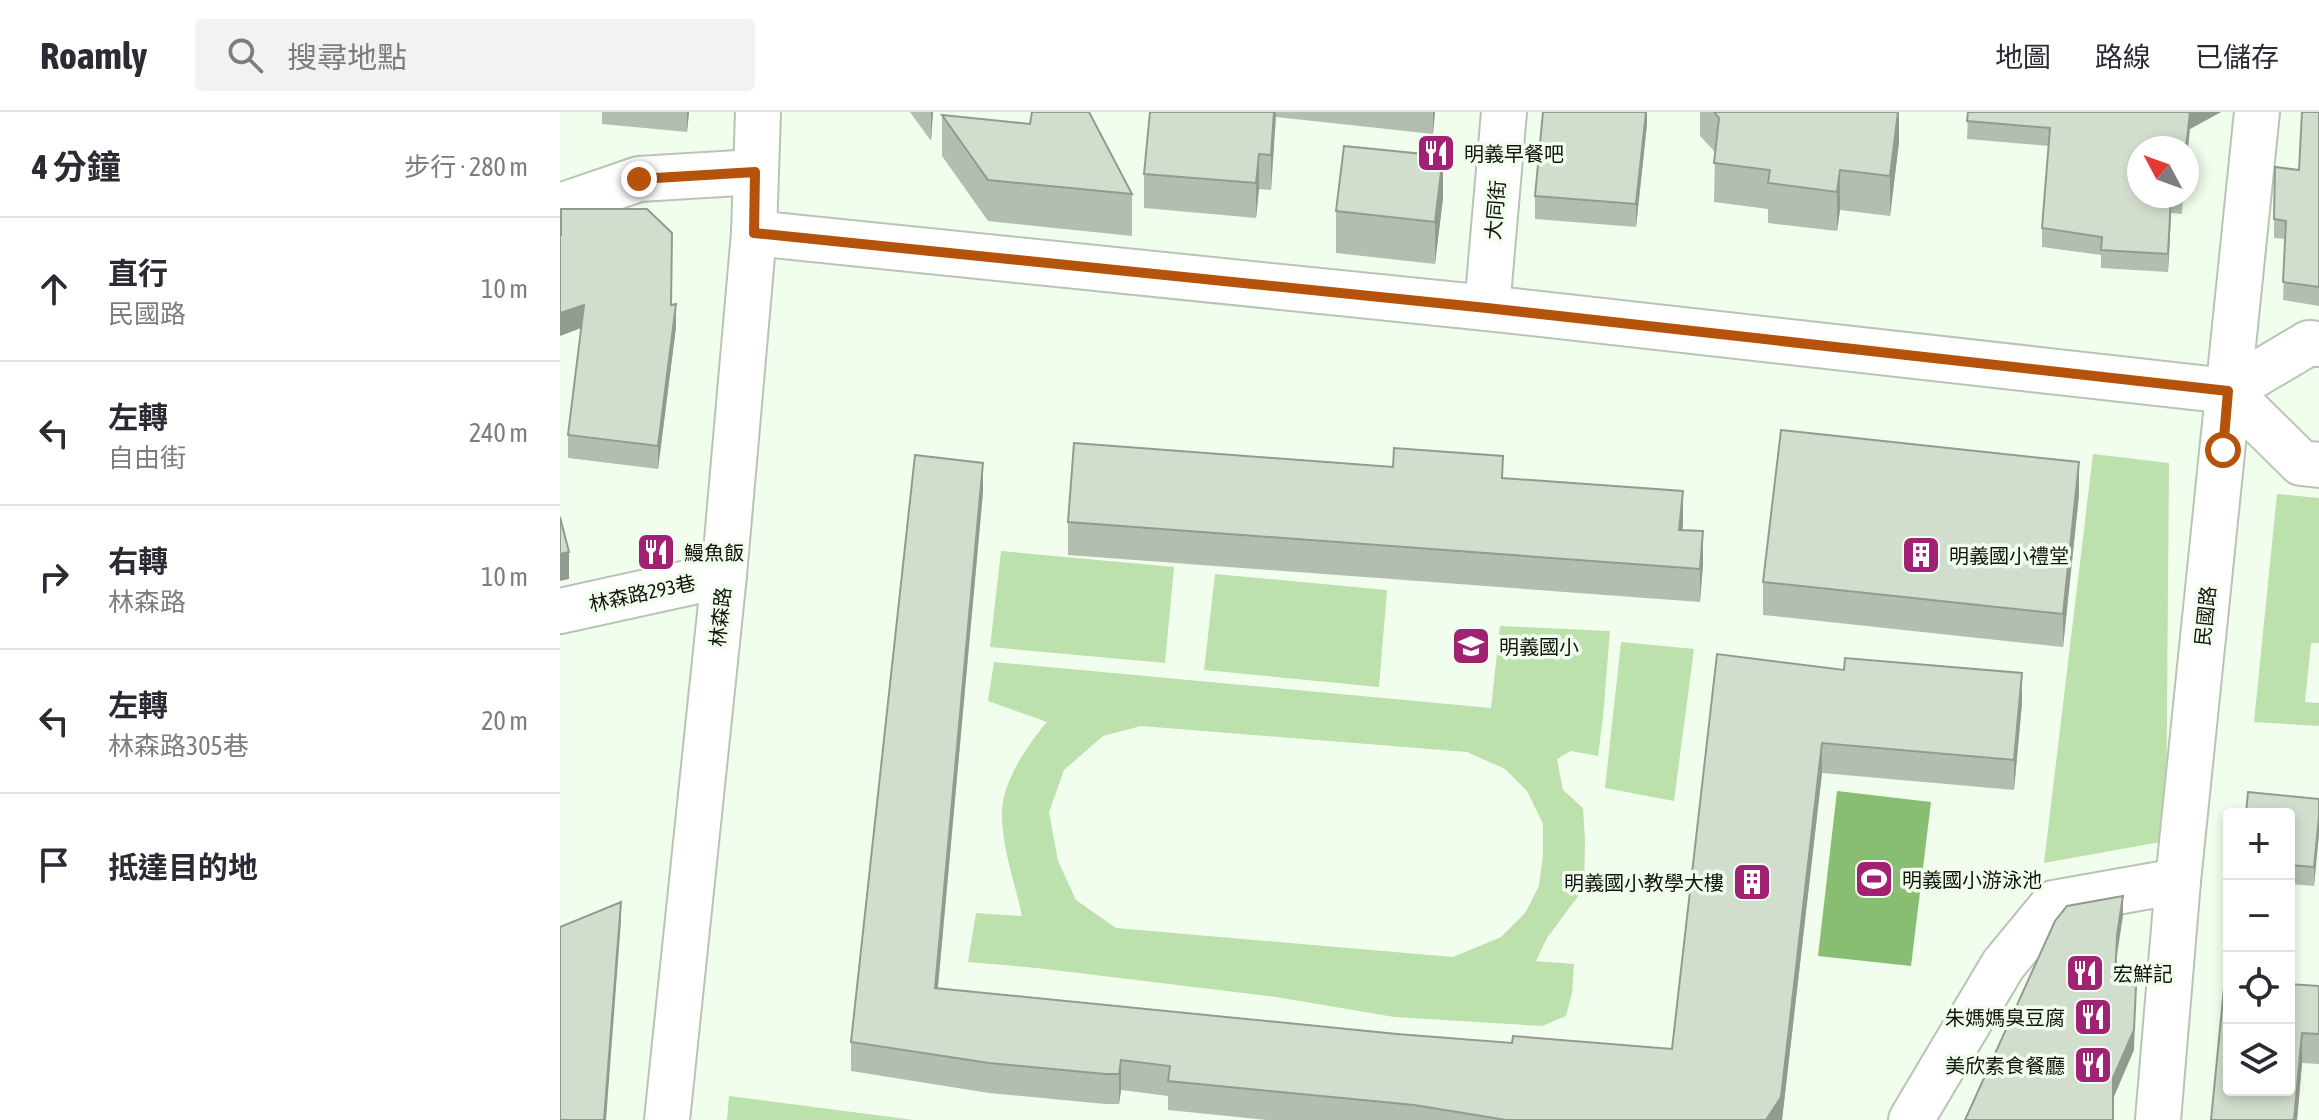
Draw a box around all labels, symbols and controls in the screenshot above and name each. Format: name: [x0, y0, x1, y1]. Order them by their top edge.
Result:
search box: [195, 19, 755, 91]
icon: search: [223, 33, 267, 77]
text: Roamly: [40, 34, 147, 77]
text: 搜尋地點: [287, 40, 407, 74]
text: 地圖: [1995, 41, 2051, 73]
text: 路線: [2095, 41, 2151, 73]
text: 已儲存: [2195, 41, 2279, 73]
restaurant icon: 明義早餐吧: [1415, 132, 1457, 174]
north arrow: [2127, 136, 2199, 208]
place label: 明義早餐吧: [1464, 142, 1564, 165]
text: 4 分鐘: [32, 147, 121, 186]
text: 步行 · 280 m: [404, 152, 528, 182]
route end: [621, 161, 657, 197]
street label: 大同街: [1481, 179, 1509, 241]
text: 直行: [108, 256, 168, 290]
icon: ahead: [32, 267, 76, 311]
text: 10 m: [481, 274, 528, 304]
text: 民國路: [108, 299, 186, 329]
text: 左轉: [108, 400, 168, 434]
icon: left: [32, 411, 76, 455]
text: 240 m: [469, 418, 528, 448]
route start: [2205, 432, 2241, 468]
text: 自由街: [108, 443, 186, 473]
restaurant icon: 鰻魚飯: [635, 531, 677, 573]
building icon: 明義國小禮堂: [1900, 534, 1942, 576]
place label: 鰻魚飯: [684, 541, 744, 564]
text: 右轉: [108, 544, 168, 578]
place label: 明義國小禮堂: [1949, 544, 2069, 567]
icon: right: [32, 555, 76, 599]
text: 10 m: [481, 562, 528, 592]
street label: 林森路293巷: [587, 571, 697, 615]
street label: 民國路: [2190, 585, 2220, 647]
street label: 林森路: [705, 586, 735, 648]
text: 林森路: [108, 587, 186, 617]
school or university icon: 明義國小: [1450, 625, 1492, 667]
place label: 明義國小: [1499, 635, 1579, 658]
text: 左轉: [108, 688, 168, 722]
icon: left: [32, 699, 76, 743]
text: 20 m: [481, 706, 528, 736]
text: 林森路305巷: [108, 731, 249, 761]
map controls: [2223, 808, 2295, 1096]
button: +: [2223, 808, 2295, 880]
icon: arrive: [32, 843, 76, 887]
text: 抵達目的地: [108, 850, 258, 884]
sports icon: 明義國小游泳池: [1853, 858, 1895, 900]
building icon: 明義國小教學大樓: [1731, 861, 1773, 903]
place label: 明義國小游泳池: [1902, 868, 2042, 891]
place label: 明義國小教學大樓: [1564, 871, 1724, 894]
button: −: [2223, 880, 2295, 952]
restaurant icon: 宏鮮記: [2064, 952, 2106, 994]
button: locate: [2223, 952, 2295, 1024]
place label: 宏鮮記: [2113, 962, 2173, 985]
restaurant icon: 朱媽媽臭豆腐: [2072, 996, 2114, 1038]
place label: 朱媽媽臭豆腐: [1945, 1006, 2065, 1029]
button: layers: [2223, 1024, 2295, 1096]
restaurant icon: 美欣素食餐廳: [2072, 1044, 2114, 1086]
place label: 美欣素食餐廳: [1945, 1054, 2065, 1077]

